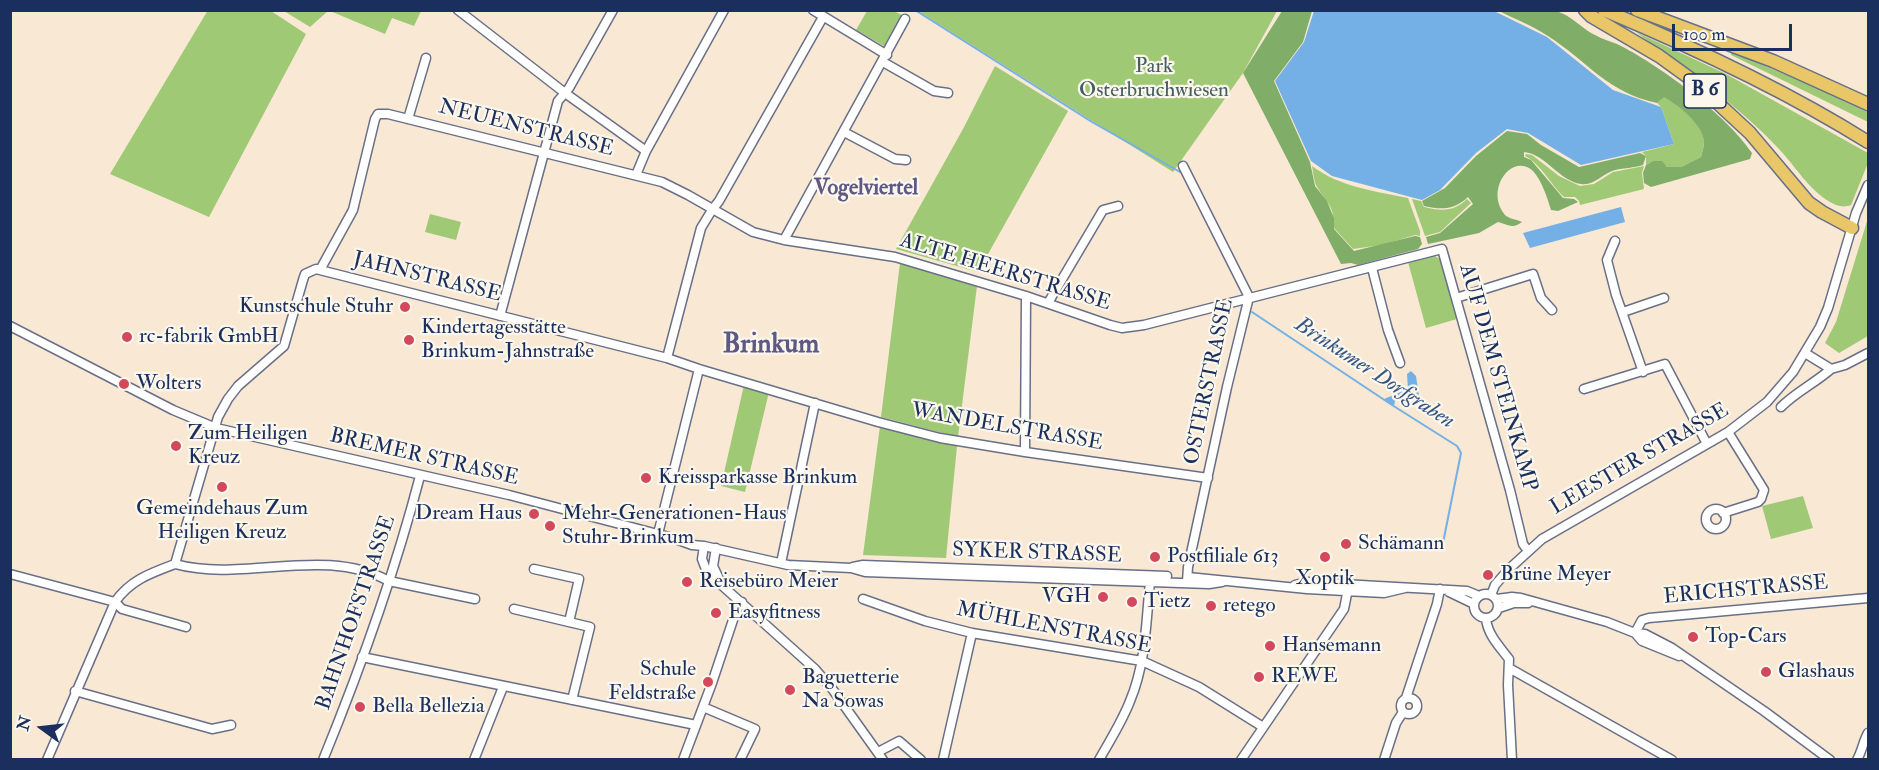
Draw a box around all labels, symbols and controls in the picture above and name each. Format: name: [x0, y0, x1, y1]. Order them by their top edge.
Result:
scale bar: [1675, 12, 1795, 50]
text: 100 m: [1683, 23, 1726, 46]
park label: Park Osterbruchwiesen: [1079, 54, 1229, 104]
road number: B 6: [1684, 74, 1726, 108]
street label: NEUENSTRASSE: [436, 95, 616, 163]
district label: Vogelviertel: [814, 176, 918, 202]
street label: ALTE HEERSTRASSE: [897, 229, 1113, 317]
street label: JAHNSTRASSE: [350, 247, 504, 309]
street label: AUF DEM STEINKAMP: [1452, 262, 1542, 494]
place label: Kunstschule Stuhr: [239, 294, 393, 320]
street label: OSTERSTRASSE: [1180, 297, 1240, 467]
marker: Kunstschule Stuhr: [398, 300, 412, 314]
water label: Brinkumer Dorfgraben: [1289, 313, 1459, 435]
place label: Kindertagesstätte Brinkum-Jahnstraße: [421, 315, 594, 365]
place label: rc-fabrik GmbH: [139, 324, 279, 350]
marker: rc-fabrik GmbH: [120, 330, 134, 344]
district label: Brinkum: [723, 330, 819, 362]
marker: Kindertagesstätte Brinkum-Jahnstraße: [402, 333, 416, 347]
place label: Wolters: [136, 371, 201, 397]
marker: Wolters: [117, 377, 131, 391]
street label: WANDELSTRASSE: [909, 399, 1105, 457]
street label: LEESTER STRASSE: [1546, 399, 1734, 521]
place label: Zum Heiligen Kreuz: [188, 421, 308, 471]
street label: BREMER STRASSE: [327, 424, 521, 492]
marker: Zum Heiligen Kreuz: [169, 439, 183, 453]
place label: Kreissparkasse Brinkum: [658, 465, 857, 491]
marker: Kreissparkasse Brinkum: [639, 471, 653, 485]
marker: Gemeindehaus Zum Heiligen Kreuz: [215, 480, 229, 494]
place label: Gemeindehaus Zum Heiligen Kreuz: [136, 496, 308, 546]
place label: Dream Haus: [415, 501, 522, 527]
place label: Mehr-Generationen-Haus Stuhr-Brinkum: [562, 501, 787, 551]
marker: Dream Haus: [527, 507, 541, 521]
street label: BAHNHOFSTRASSE: [312, 512, 402, 714]
marker: Mehr-Generationen-Haus Stuhr-Brinkum: [543, 519, 557, 533]
place label: Schämann: [1358, 531, 1444, 557]
marker: Schämann: [1339, 537, 1353, 551]
street label: SYKER STRASSE: [952, 538, 1122, 570]
place label: Postfiliale 613: [1167, 544, 1279, 570]
marker: Postfiliale 613: [1148, 550, 1162, 564]
marker: Xoptik: [1318, 550, 1332, 564]
place label: Brüne Meyer: [1500, 562, 1611, 588]
place label: Xoptik: [1296, 566, 1354, 592]
marker: Brüne Meyer: [1481, 568, 1495, 582]
place label: Reisebüro Meier: [699, 569, 838, 595]
street label: ERICHSTRASSE: [1663, 571, 1829, 611]
marker: Reisebüro Meier: [680, 575, 694, 589]
place label: VGH: [1042, 584, 1091, 610]
place label: Tietz: [1144, 589, 1191, 615]
marker: VGH: [1096, 590, 1110, 604]
place label: retego: [1223, 593, 1276, 619]
marker: Tietz: [1125, 595, 1139, 609]
street label: MÜHLENSTRASSE: [954, 598, 1154, 660]
marker: retego: [1204, 599, 1218, 613]
place label: Easyfitness: [728, 600, 821, 626]
marker: Easyfitness: [709, 606, 723, 620]
place label: Top-Cars: [1705, 624, 1786, 650]
marker: Top-Cars: [1686, 630, 1700, 644]
place label: Hansemann: [1282, 633, 1381, 659]
marker: Hansemann: [1263, 639, 1277, 653]
place label: Schule Feldstraße: [608, 657, 696, 707]
place label: Glashaus: [1778, 659, 1855, 685]
place label: REWE: [1271, 664, 1338, 690]
place label: Baguetterie Na Sowas: [802, 665, 899, 715]
marker: Glashaus: [1759, 665, 1773, 679]
marker: REWE: [1252, 670, 1266, 684]
marker: Schule Feldstraße: [701, 675, 715, 689]
marker: Baguetterie Na Sowas: [783, 683, 797, 697]
place label: Bella Bellezia: [372, 694, 485, 720]
north arrow: [12, 698, 72, 758]
marker: Bella Bellezia: [353, 700, 367, 714]
text: N: [13, 714, 36, 733]

